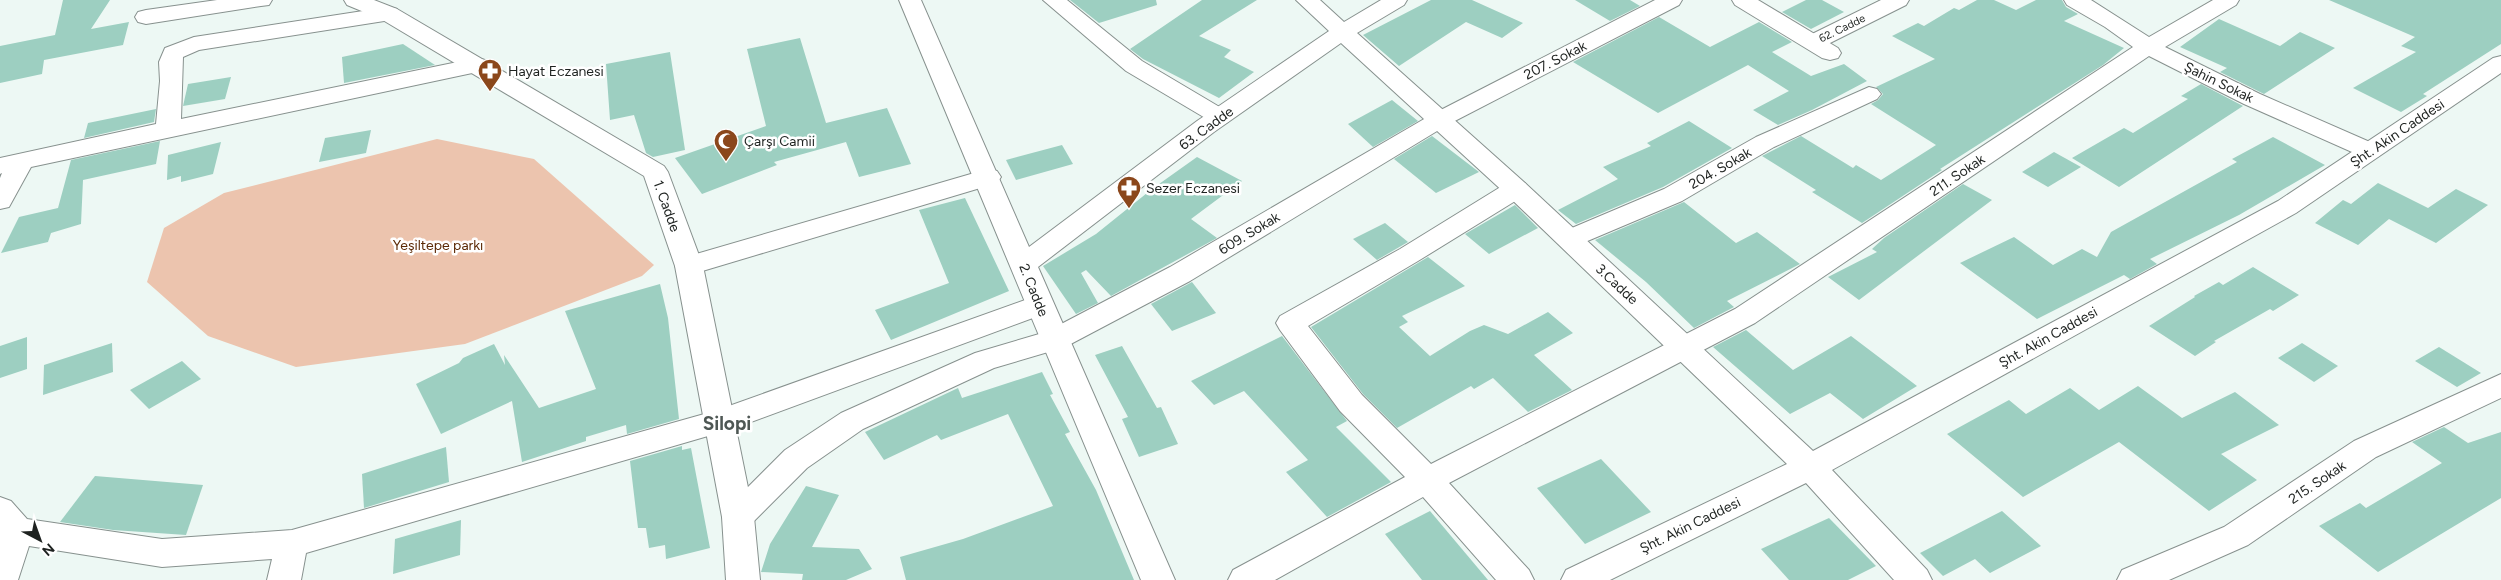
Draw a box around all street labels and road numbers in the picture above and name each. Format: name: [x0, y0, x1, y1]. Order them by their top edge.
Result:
street label: 62. Cadde: [1817, 12, 1867, 45]
street label: 207. Sokak: [1521, 37, 1590, 83]
street label: Şahin Sokak: [2181, 58, 2257, 107]
street label: Şht. Akin Caddesi: [2347, 96, 2448, 171]
street label: 63. Cadde: [1176, 103, 1237, 154]
street label: 204. Sokak: [1686, 144, 1755, 193]
street label: 211. Sokak: [1926, 151, 1988, 200]
street label: 1. Cadde: [649, 178, 684, 235]
street label: 609. Sokak: [1216, 208, 1283, 258]
street label: 3.Cadde: [1592, 260, 1642, 308]
street label: 2. Cadde: [1015, 261, 1052, 319]
street label: Şht. Akin Caddesi: [1996, 303, 2100, 372]
street label: 215. Sokak: [2285, 457, 2349, 508]
street label: Şht. Akin Caddesi: [1637, 494, 1743, 557]

